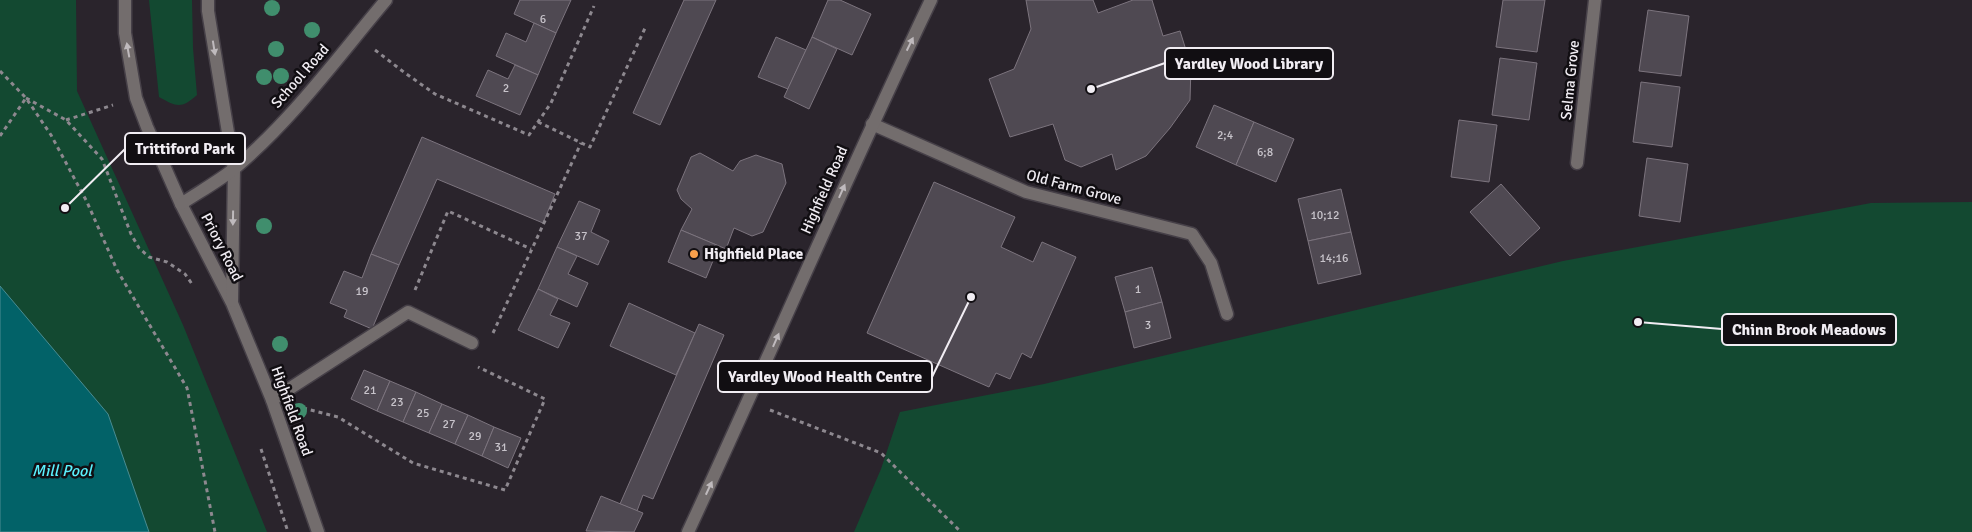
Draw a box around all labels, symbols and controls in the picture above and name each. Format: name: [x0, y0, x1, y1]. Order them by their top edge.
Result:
house number: 6: [540, 12, 546, 27]
one-way arrow: [906, 37, 914, 51]
street label: Selma Grove: [1557, 39, 1583, 121]
street label: School Road: [267, 40, 333, 112]
one-way arrow: [211, 41, 219, 57]
one-way arrow: [124, 42, 132, 58]
callout: Yardley Wood Library: [1165, 48, 1333, 79]
text: Yardley Wood Library: [1174, 54, 1323, 74]
house number: 2: [503, 81, 509, 96]
house number: 2;4: [1217, 128, 1234, 143]
callout: Trittiford Park: [125, 133, 245, 164]
text: Trittiford Park: [135, 139, 236, 159]
street label: Highfield Road: [797, 143, 851, 237]
house number: 6;8: [1257, 145, 1273, 160]
street label: Old Farm Grove: [1024, 166, 1124, 208]
one-way arrow: [838, 184, 846, 198]
house number: 10;12: [1310, 208, 1340, 223]
street label: Priory Road: [197, 210, 247, 284]
one-way arrow: [229, 210, 237, 226]
house number: 37: [575, 229, 587, 244]
place label: Highfield Place: [704, 245, 803, 263]
marker: Highfield Place: [688, 248, 700, 260]
house number: 14;16: [1319, 251, 1349, 266]
house number: 1: [1135, 282, 1141, 297]
house number: 19: [356, 284, 368, 299]
callout: Chinn Brook Meadows: [1722, 314, 1896, 345]
house number: 3: [1145, 318, 1151, 333]
text: Chinn Brook Meadows: [1732, 320, 1886, 340]
one-way arrow: [772, 333, 780, 347]
callout: Yardley Wood Health Centre: [718, 361, 932, 392]
street label: Highfield Road: [267, 364, 317, 458]
text: Yardley Wood Health Centre: [727, 367, 922, 387]
house number: 21: [364, 383, 376, 398]
house number: 23: [391, 395, 403, 410]
house number: 25: [417, 406, 429, 421]
house number: 27: [443, 417, 455, 432]
house number: 29: [469, 429, 481, 444]
house number: 31: [495, 440, 507, 455]
water label: Mill Pool: [32, 461, 93, 481]
one-way arrow: [705, 481, 713, 495]

